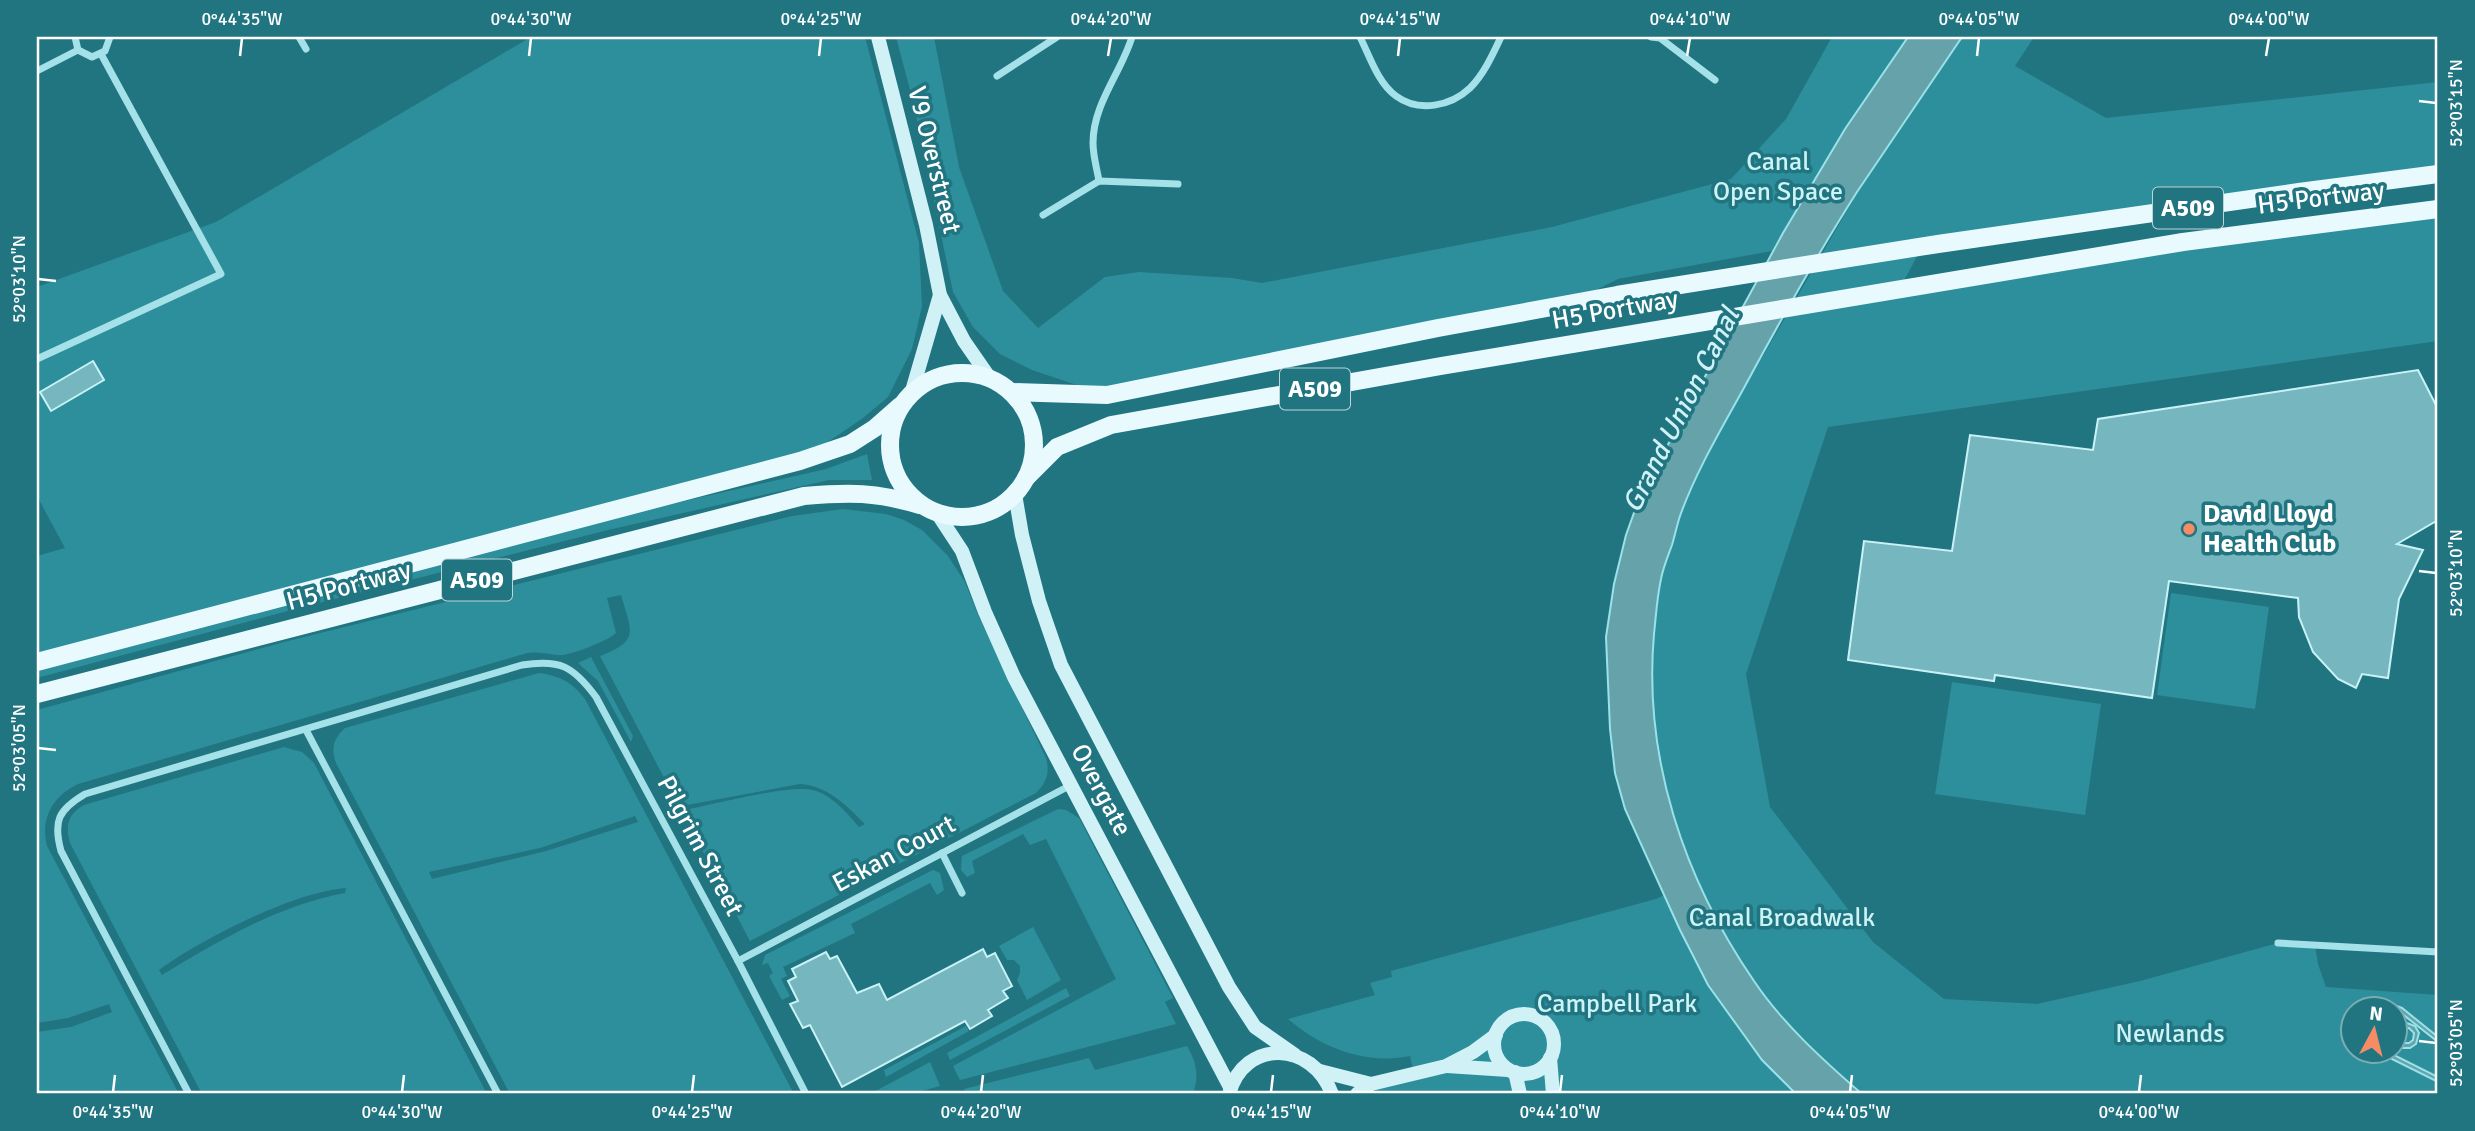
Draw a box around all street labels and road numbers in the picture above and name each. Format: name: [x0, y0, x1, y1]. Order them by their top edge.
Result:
street label: V9 Overstreet: [900, 83, 968, 237]
street label: H5 Portway: [2256, 174, 2386, 222]
road number: A509: [2153, 188, 2223, 229]
street label: H5 Portway: [1549, 283, 1681, 337]
road number: A509: [1280, 368, 1350, 410]
street label: H5 Portway: [283, 554, 415, 618]
road number: A509: [442, 560, 512, 600]
street label: Overgate: [1064, 739, 1138, 841]
street label: Pilgrim Street: [650, 770, 750, 922]
street label: Eskan Court: [827, 808, 961, 900]

